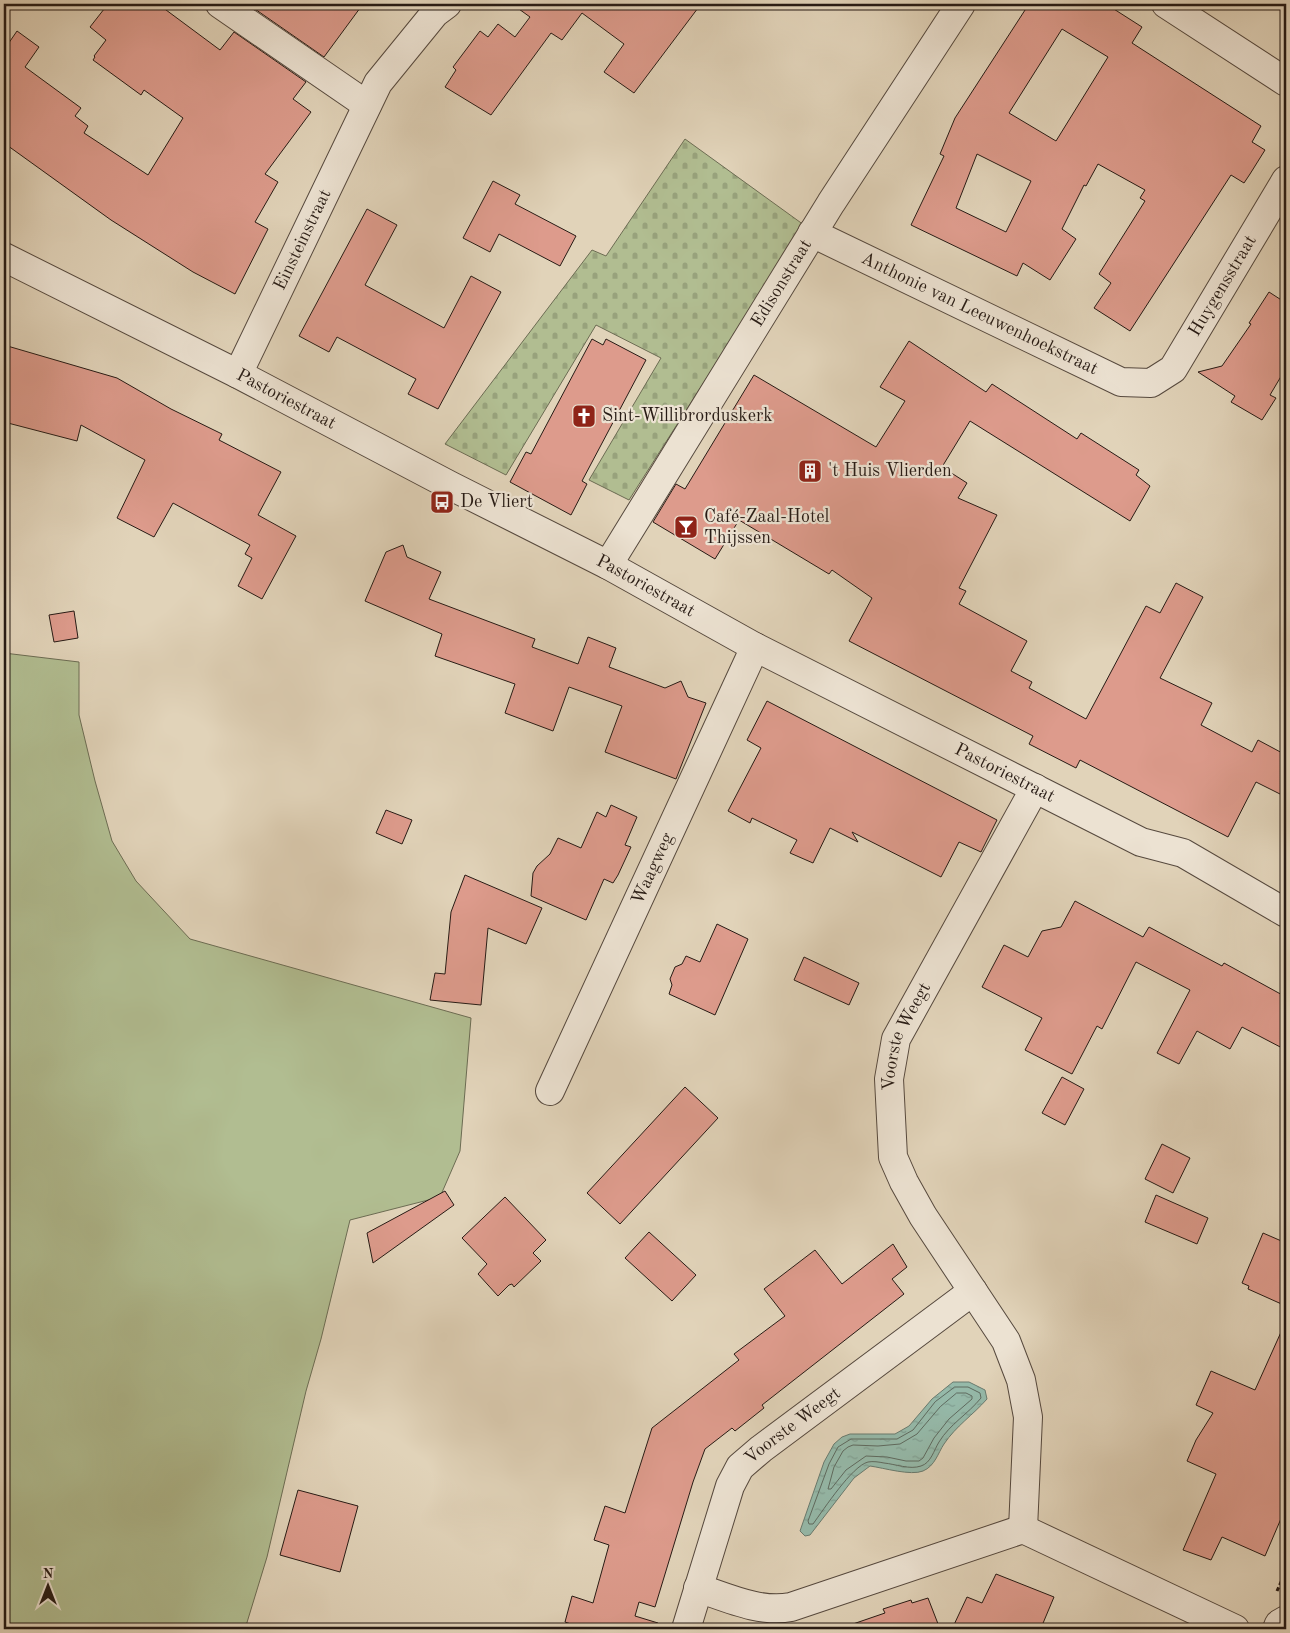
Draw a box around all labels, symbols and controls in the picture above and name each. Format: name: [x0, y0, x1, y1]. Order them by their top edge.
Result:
street label: Einsteinstraat: [271, 186, 334, 293]
street label: Huygensstraat: [1186, 232, 1260, 340]
street label: Edisonstraat: [748, 236, 815, 330]
street label: Anthonie van Leeuwenhoekstraat: [858, 249, 1101, 378]
street label: Pastoriestraat: [233, 366, 339, 433]
church icon: Sint-Willibrorduskerk: [571, 403, 597, 429]
place label: Sint-Willibrorduskerk: [602, 407, 773, 425]
building icon: 't Huis Vlierden: [797, 458, 823, 484]
place label: 't Huis Vlierden: [828, 462, 952, 480]
bus stop icon: De Vliert: [429, 489, 455, 515]
place label: De Vliert: [460, 493, 533, 511]
place label: Café-Zaal-Hotel Thijssen: [704, 508, 830, 547]
bar icon: Café-Zaal-Hotel Thijssen: [673, 514, 699, 540]
street label: Pastoriestraat: [593, 552, 698, 620]
street label: Pastoriestraat: [952, 740, 1058, 806]
street label: Waagweg: [629, 830, 677, 907]
street label: Voorste Weegt: [880, 980, 934, 1091]
street label: Voorste Weegt: [741, 1384, 844, 1468]
north arrow: [22, 1560, 72, 1610]
text: N: [43, 1567, 54, 1581]

